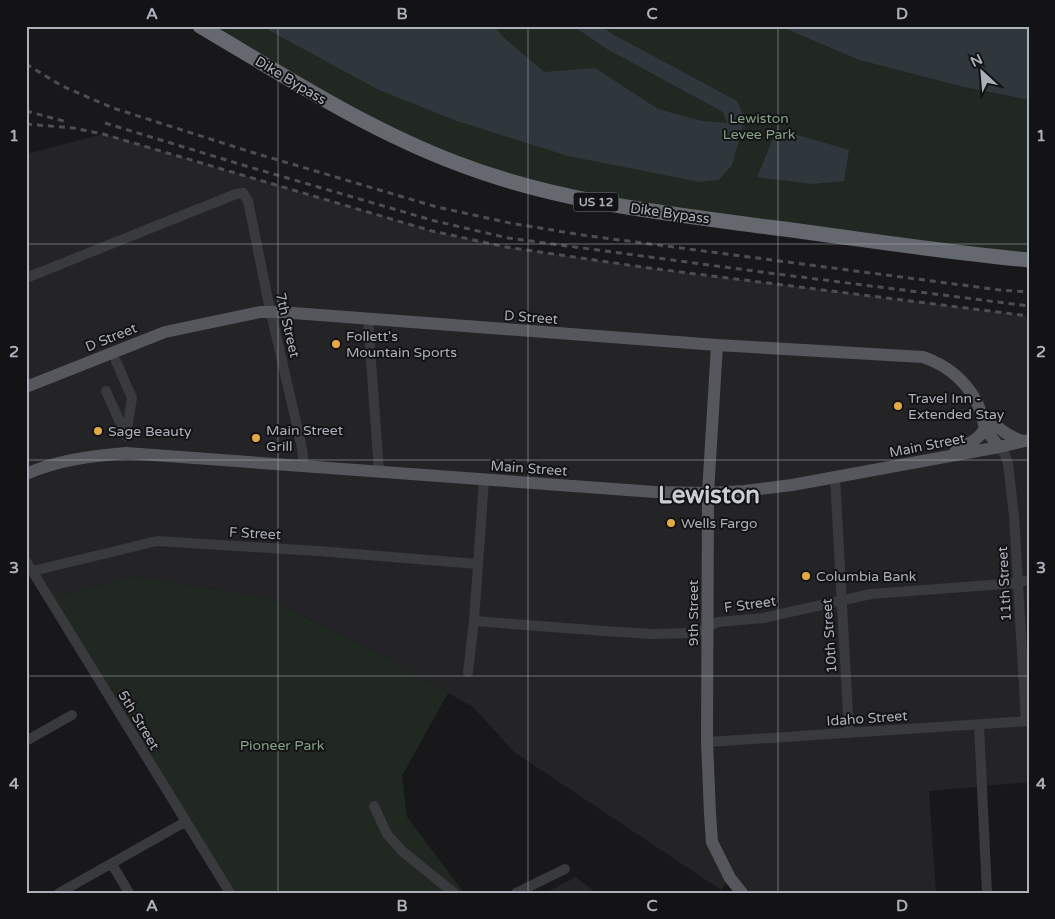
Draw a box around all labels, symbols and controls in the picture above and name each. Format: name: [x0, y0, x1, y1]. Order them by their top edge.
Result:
text: A: [146, 4, 158, 24]
text: B: [396, 4, 408, 24]
text: C: [646, 4, 658, 24]
text: D: [896, 4, 908, 24]
north arrow: [958, 48, 1008, 98]
text: N: [968, 51, 985, 71]
street label: Dike Bypass: [252, 53, 330, 108]
park label: Lewiston Levee Park: [723, 110, 796, 143]
text: 1: [9, 126, 19, 146]
text: 1: [1036, 126, 1046, 146]
road number: US 12: [574, 192, 618, 212]
street label: Dike Bypass: [629, 200, 711, 228]
street label: 7th Street: [272, 291, 303, 360]
street label: D Street: [503, 307, 559, 328]
street label: D Street: [83, 319, 140, 355]
place label: Follett's Mountain Sports: [346, 328, 457, 361]
marker: Follett's Mountain Sports: [330, 338, 342, 350]
text: 2: [9, 342, 19, 362]
text: 2: [1036, 342, 1046, 362]
place label: Travel Inn - Extended Stay: [908, 390, 1005, 423]
marker: Travel Inn - Extended Stay: [892, 400, 904, 412]
place label: Main Street Grill: [266, 422, 344, 455]
place label: Sage Beauty: [108, 423, 192, 440]
marker: Sage Beauty: [92, 425, 104, 437]
street label: Main Street: [888, 430, 967, 461]
marker: Main Street Grill: [250, 432, 262, 444]
street label: Main Street: [490, 457, 569, 480]
district label: Lewiston: [658, 481, 760, 510]
place label: Wells Fargo: [681, 515, 758, 532]
marker: Wells Fargo: [665, 517, 677, 529]
street label: F Street: [228, 524, 282, 543]
street label: 11th Street: [994, 545, 1015, 622]
text: 3: [9, 558, 19, 578]
text: 3: [1036, 558, 1046, 578]
place label: Columbia Bank: [816, 568, 917, 585]
marker: Columbia Bank: [800, 570, 812, 582]
street label: 9th Street: [685, 579, 702, 646]
street label: F Street: [723, 592, 778, 617]
street label: 10th Street: [818, 597, 841, 674]
street label: 5th Street: [114, 687, 163, 754]
street label: Idaho Street: [826, 707, 909, 730]
park label: Pioneer Park: [240, 737, 325, 754]
text: 4: [9, 774, 19, 794]
text: 4: [1036, 774, 1046, 794]
text: A: [146, 896, 158, 916]
text: B: [396, 896, 408, 916]
text: C: [646, 896, 658, 916]
text: D: [896, 896, 908, 916]

